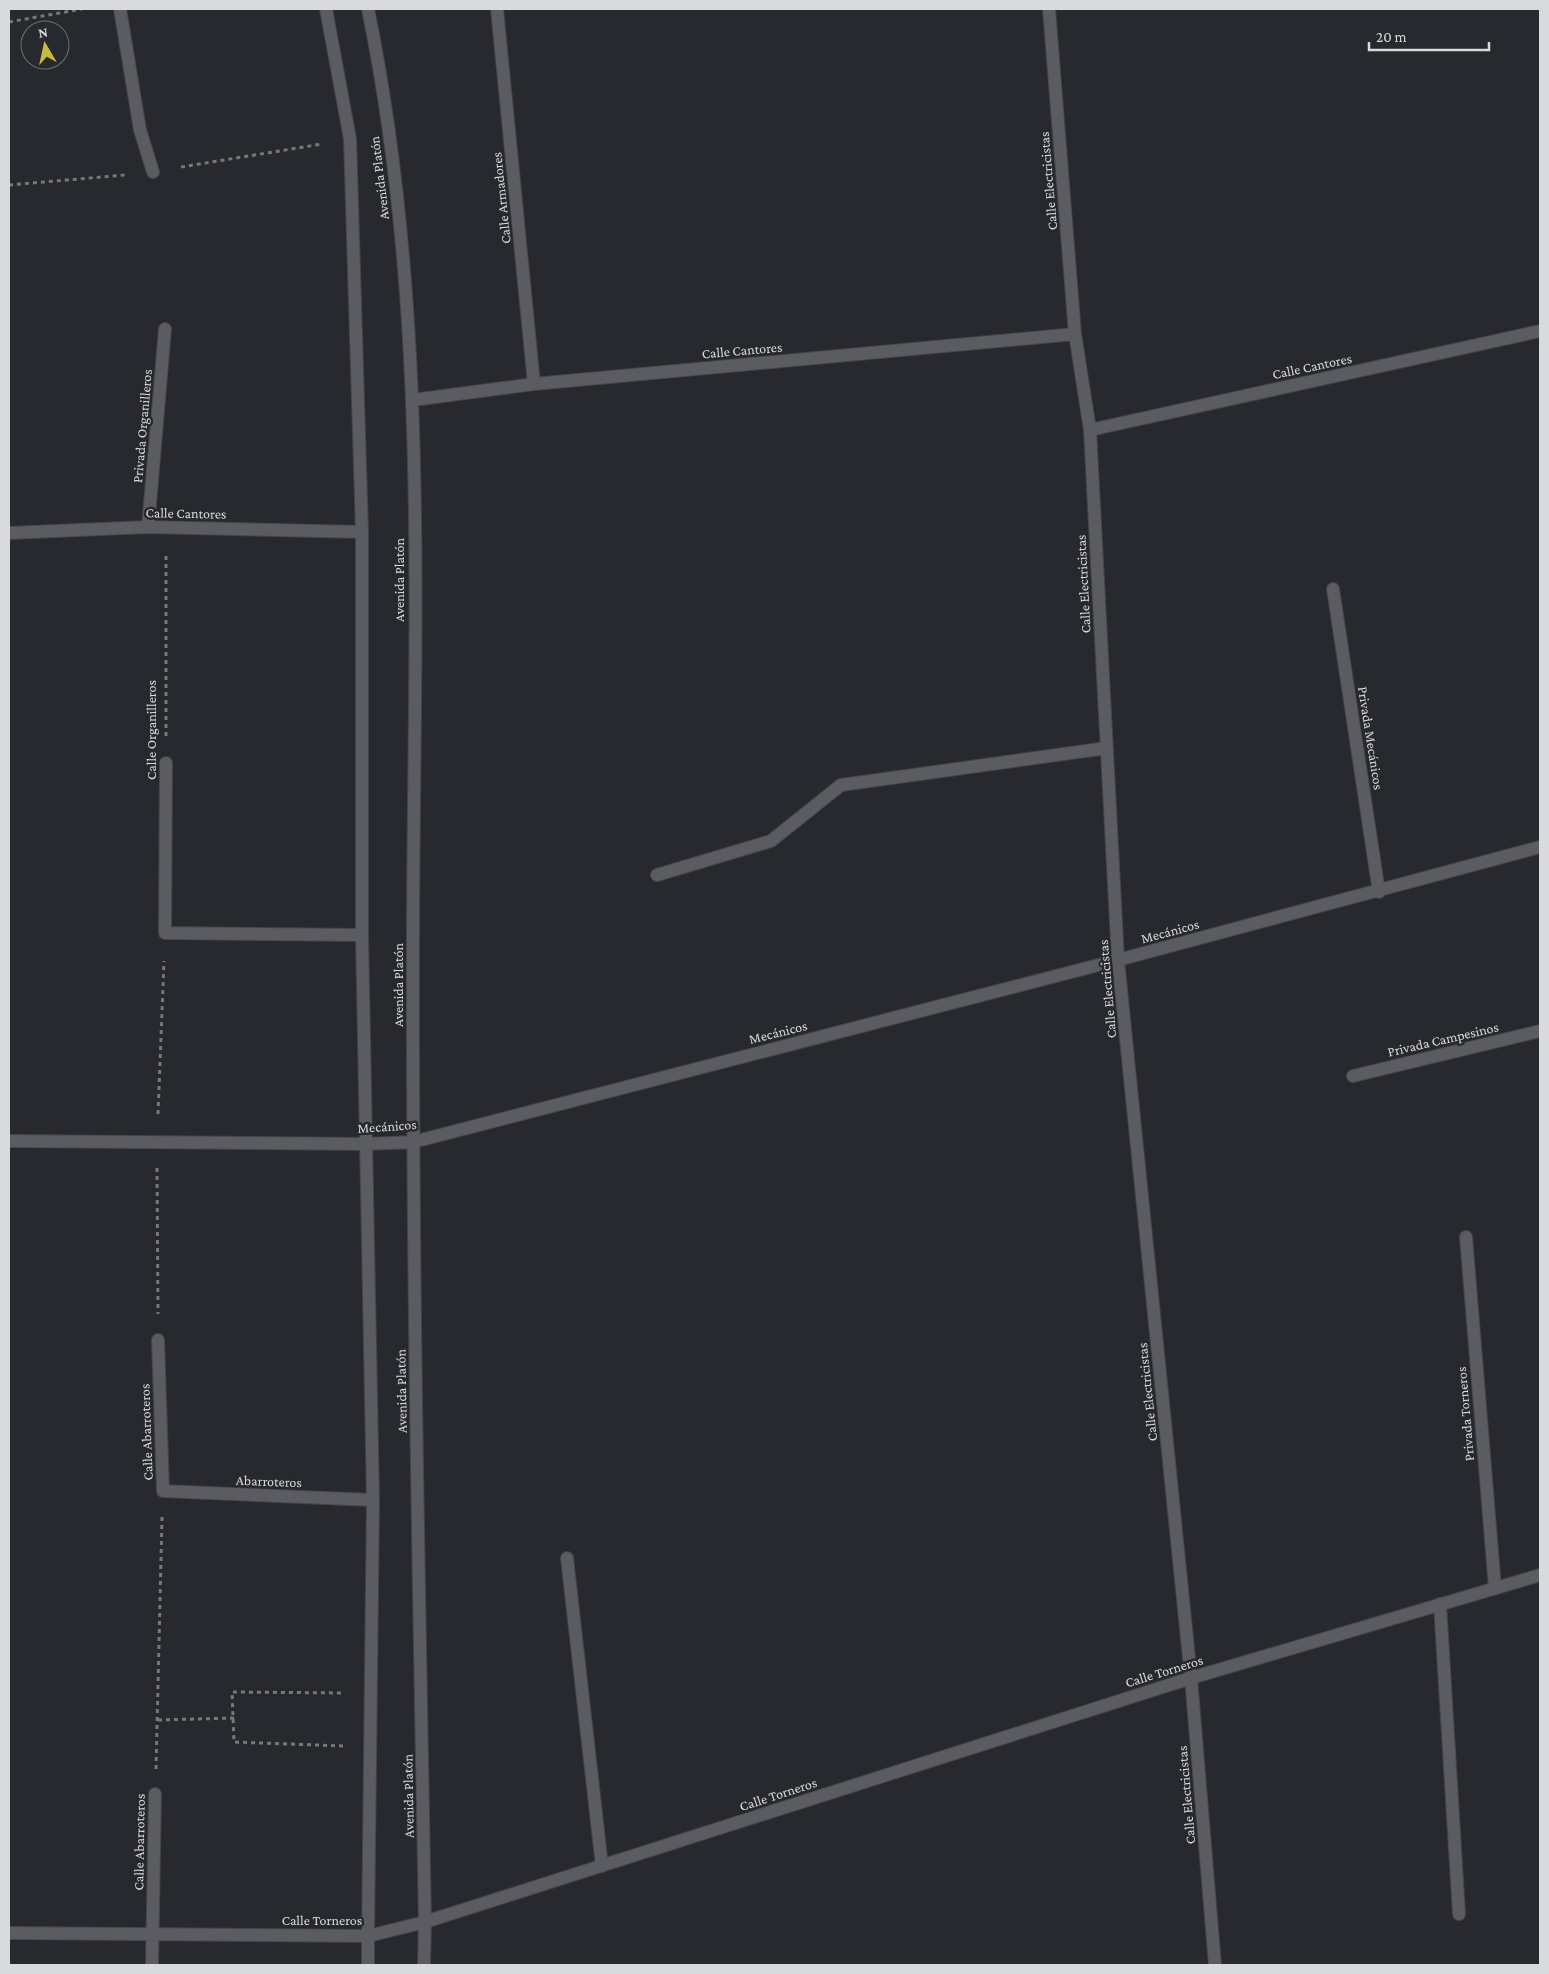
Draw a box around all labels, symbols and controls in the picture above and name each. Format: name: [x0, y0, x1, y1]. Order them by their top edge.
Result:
north arrow: [20, 20, 70, 70]
scale bar: [1369, 20, 1489, 52]
text: N: [37, 23, 49, 41]
text: 20 m: [1376, 29, 1407, 45]
street label: Calle Electricistas: [1036, 131, 1060, 231]
street label: Avenida Platón: [366, 135, 392, 221]
street label: Calle Armadores: [488, 151, 514, 245]
street label: Calle Cantores: [701, 339, 783, 361]
street label: Calle Cantores: [1271, 350, 1353, 382]
street label: Privada Organilleros: [129, 368, 155, 484]
street label: Calle Cantores: [145, 504, 227, 522]
street label: Calle Electricistas: [1072, 534, 1094, 634]
street label: Avenida Platón: [391, 538, 407, 622]
street label: Calle Organilleros: [143, 680, 159, 780]
street label: Privada Mecánicos: [1355, 685, 1387, 791]
street label: Mecánicos: [1139, 916, 1201, 946]
street label: Calle Electricistas: [1095, 939, 1119, 1039]
street label: Avenida Platón: [390, 943, 406, 1027]
street label: Mecánicos: [747, 1017, 809, 1047]
street label: Privada Campesinos: [1386, 1018, 1500, 1060]
street label: Mecánicos: [357, 1116, 417, 1136]
street label: Calle Electricistas: [1134, 1342, 1160, 1442]
street label: Avenida Platón: [392, 1348, 410, 1433]
street label: Privada Torneros: [1453, 1366, 1477, 1462]
street label: Calle Abarroteros: [136, 1383, 156, 1481]
street label: Abarroteros: [236, 1472, 302, 1490]
street label: Calle Torneros: [1123, 1652, 1205, 1690]
street label: Calle Electricistas: [1174, 1745, 1198, 1845]
street label: Avenida Platón: [399, 1753, 417, 1838]
street label: Calle Torneros: [737, 1774, 819, 1814]
street label: Calle Abarroteros: [130, 1793, 148, 1891]
street label: Calle Torneros: [282, 1912, 362, 1928]

